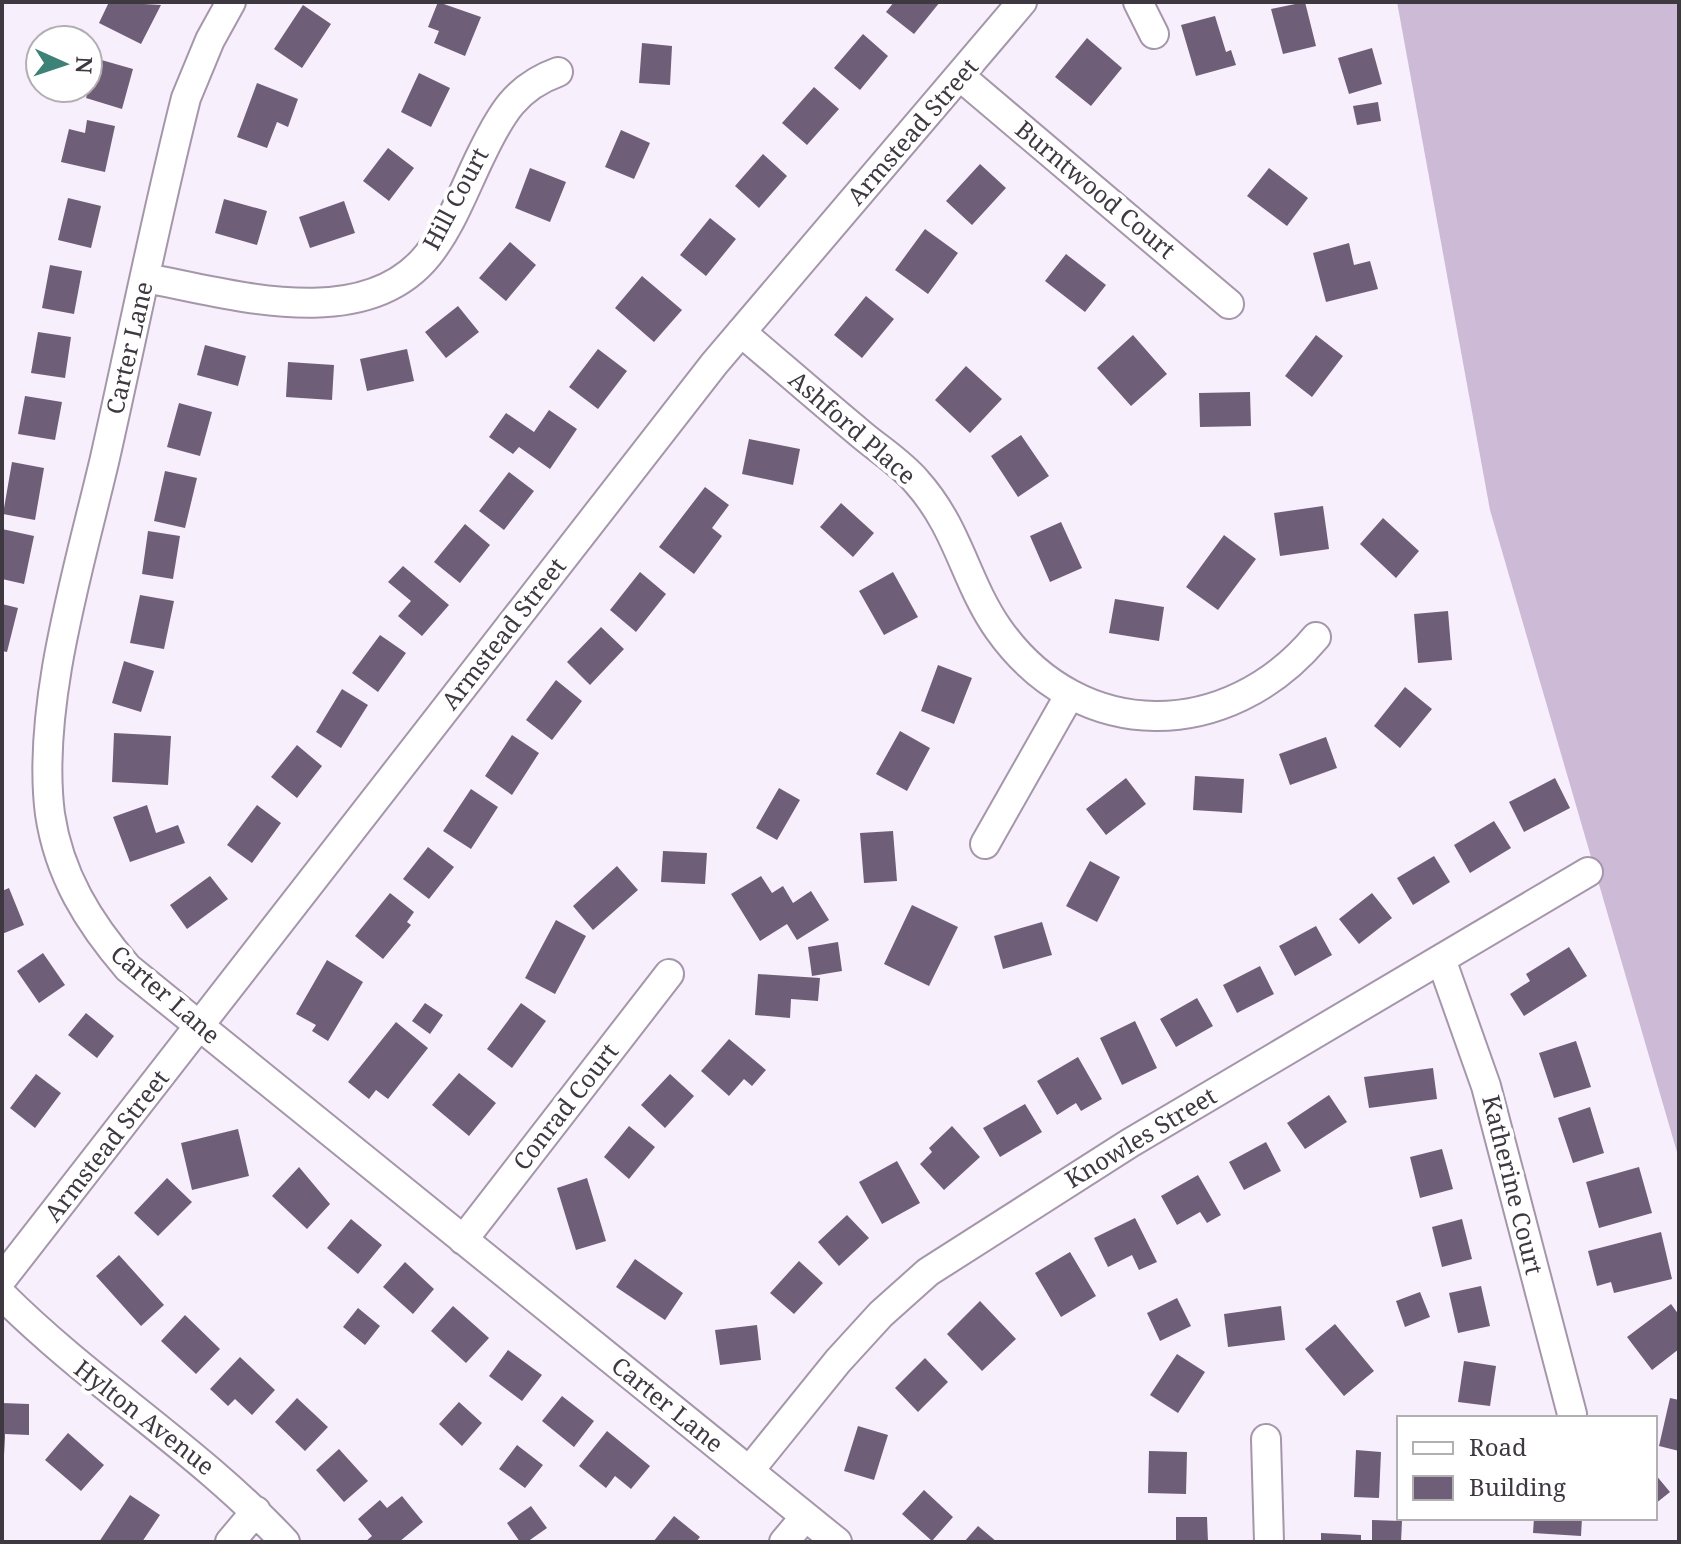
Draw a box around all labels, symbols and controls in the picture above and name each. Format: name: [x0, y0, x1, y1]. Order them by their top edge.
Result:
north arrow: [24, 24, 104, 104]
street label: Armstead Street: [839, 51, 985, 211]
text: N: [70, 56, 100, 75]
street label: Burntwood Court: [1009, 112, 1183, 265]
street label: Hill Court: [414, 141, 495, 255]
street label: Carter Lane: [97, 278, 160, 417]
street label: Ashford Place: [783, 363, 923, 491]
street label: Armstead Street: [433, 550, 573, 716]
street label: Carter Lane: [104, 937, 228, 1051]
street label: Conrad Court: [505, 1036, 625, 1176]
street label: Armstead Street: [36, 1062, 176, 1228]
street label: Knowles Street: [1058, 1079, 1222, 1195]
street label: Katherine Court: [1475, 1091, 1552, 1278]
street label: Carter Lane: [605, 1348, 731, 1459]
street label: Hylton Avenue: [68, 1352, 222, 1482]
legend: [1397, 1416, 1657, 1520]
text: Road: [1469, 1430, 1527, 1463]
text: Building: [1469, 1470, 1566, 1503]

